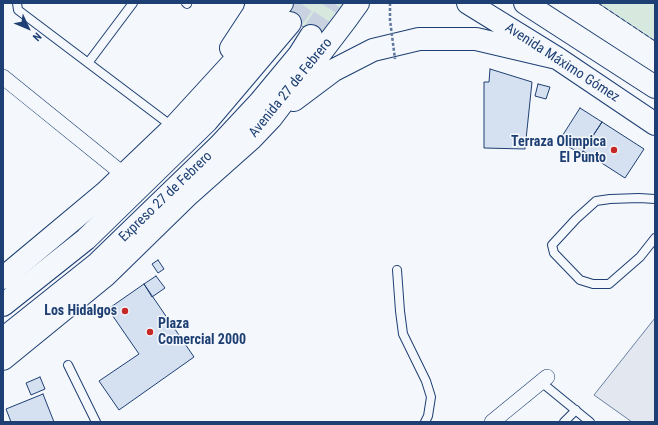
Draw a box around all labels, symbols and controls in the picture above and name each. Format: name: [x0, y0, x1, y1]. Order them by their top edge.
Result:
north arrow: [8, 8, 48, 48]
street label: Avenida Máximo Gómez: [502, 20, 622, 106]
text: N: [30, 30, 44, 44]
street label: Avenida 27 de Febrero: [246, 35, 336, 141]
place label: Terraza Olimpica El Punto: [511, 134, 606, 166]
marker: Terraza Olimpica El Punto: [609, 145, 619, 155]
street label: Expreso 27 de Febrero: [116, 148, 216, 246]
place label: Los Hidalgos: [44, 303, 117, 319]
marker: Los Hidalgos: [120, 306, 130, 316]
place label: Plaza Comercial 2000: [158, 316, 246, 348]
marker: Plaza Comercial 2000: [145, 327, 155, 337]

